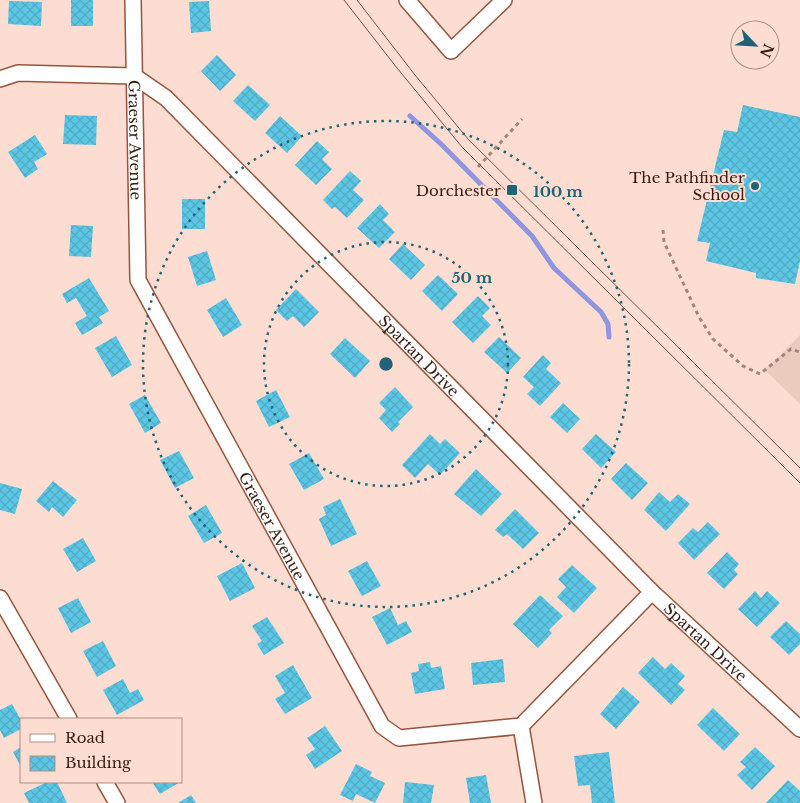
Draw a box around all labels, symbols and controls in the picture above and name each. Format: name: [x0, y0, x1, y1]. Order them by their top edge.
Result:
north arrow: [730, 20, 780, 70]
text: N: [756, 41, 778, 60]
street label: Graeser Avenue: [125, 80, 146, 200]
place label: The Pathfinder School: [629, 168, 746, 204]
marker: The Pathfinder School: [749, 180, 761, 192]
place label: Dorchester: [416, 181, 502, 200]
text: 100 m: [533, 182, 583, 201]
marker: Dorchester: [505, 183, 519, 197]
text: 50 m: [452, 268, 493, 287]
street label: Spartan Drive: [375, 311, 464, 400]
centre of rings: [377, 355, 395, 373]
street label: Graeser Avenue: [235, 468, 310, 583]
street label: Spartan Drive: [660, 598, 751, 685]
legend: [20, 718, 182, 783]
text: Road: [65, 728, 105, 747]
text: Building: [65, 753, 132, 772]

